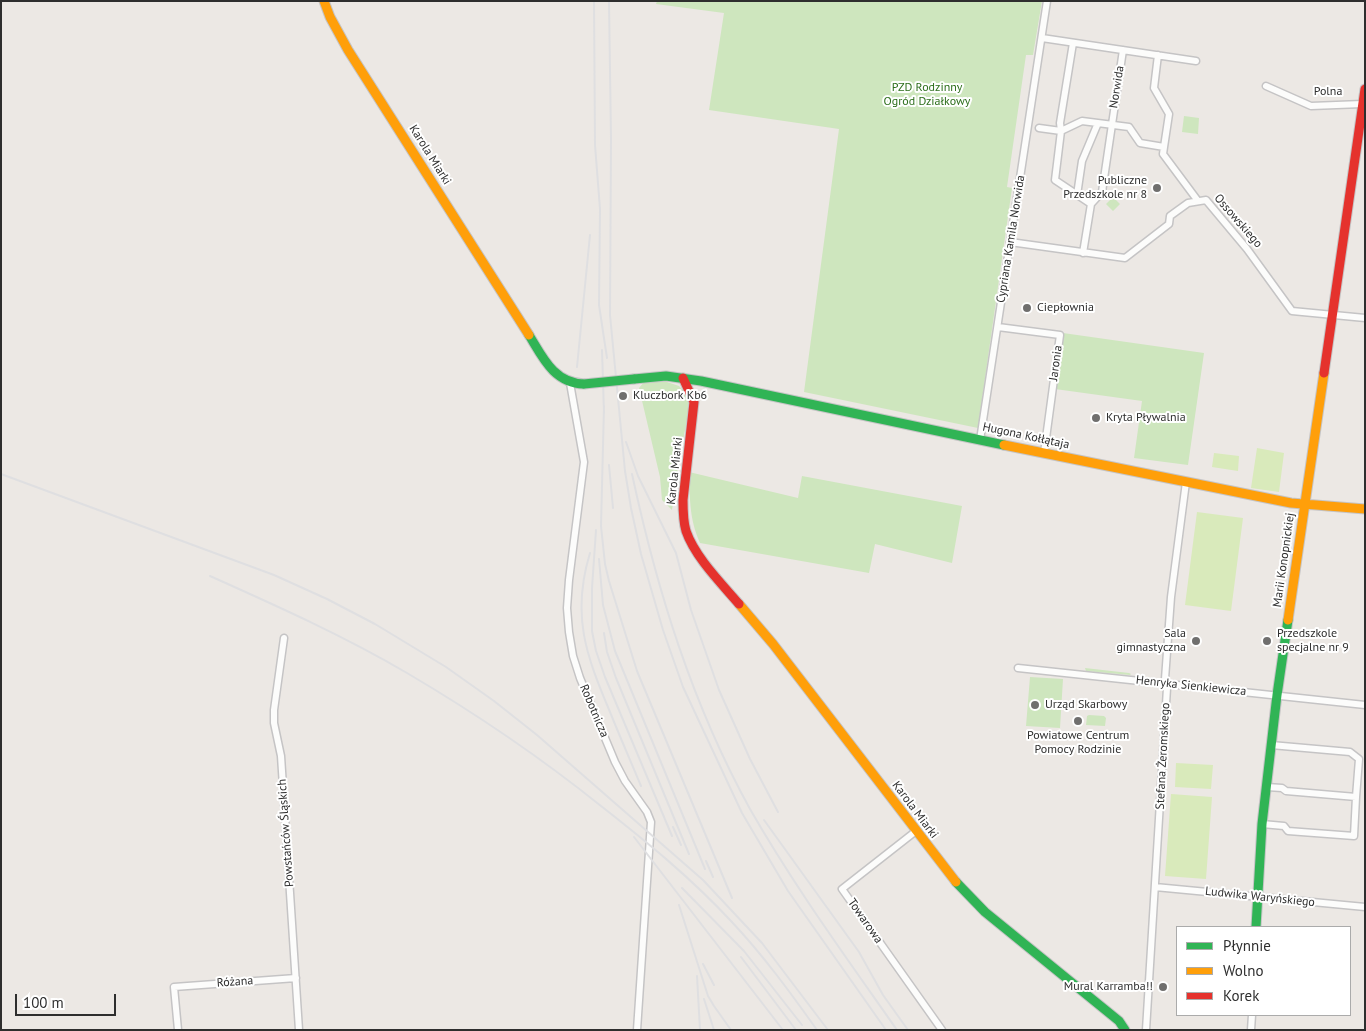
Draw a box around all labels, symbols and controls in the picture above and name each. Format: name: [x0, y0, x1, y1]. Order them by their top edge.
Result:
street label: Norwida: [1107, 65, 1127, 109]
park label: PZD Rodzinny Ogród Działkowy: [884, 81, 970, 109]
street label: Polna: [1314, 85, 1342, 99]
street label: Karola Miarki: [406, 122, 454, 188]
street label: Cypriana Kamila Norwida: [994, 174, 1028, 304]
place label: Publiczne Przedszkole nr 8: [1063, 174, 1147, 202]
marker: Publiczne Przedszkole nr 8: [1151, 182, 1163, 194]
street label: Ossowskiego: [1211, 191, 1265, 251]
place label: Ciepłownia: [1037, 301, 1094, 315]
marker: Ciepłownia: [1021, 302, 1033, 314]
street label: Jaronia: [1046, 344, 1066, 382]
place label: Kluczbork Kb6: [633, 389, 707, 403]
marker: Kluczbork Kb6: [617, 390, 629, 402]
place label: Kryta Pływalnia: [1106, 411, 1186, 425]
marker: Kryta Pływalnia: [1090, 412, 1102, 424]
street label: Hugona Kołłątaja: [981, 420, 1071, 452]
street label: Karola Miarki: [664, 437, 686, 505]
street label: Marii Konopnickiej: [1270, 512, 1298, 608]
place label: Sala gimnastyczna: [1116, 627, 1186, 655]
place label: Przedszkole specjalne nr 9: [1277, 627, 1349, 655]
marker: Sala gimnastyczna: [1190, 635, 1202, 647]
marker: Przedszkole specjalne nr 9: [1261, 635, 1273, 647]
street label: Henryka Sienkiewicza: [1135, 673, 1247, 699]
street label: Robotnicza: [576, 682, 612, 740]
place label: Urząd Skarbowy: [1045, 698, 1127, 712]
marker: Urząd Skarbowy: [1029, 699, 1041, 711]
street label: Stefana Żeromskiego: [1153, 702, 1173, 810]
marker: Powiatowe Centrum Pomocy Rodzinie: [1072, 715, 1084, 727]
place label: Powiatowe Centrum Pomocy Rodzinie: [1027, 729, 1129, 757]
street label: Powstańców Śląskich: [275, 778, 297, 888]
street label: Karola Miarki: [889, 779, 941, 841]
street label: Ludwika Waryńskiego: [1204, 884, 1316, 910]
street label: Towarowa: [844, 896, 886, 946]
legend: [1176, 926, 1351, 1016]
text: Płynnie: [1223, 936, 1271, 955]
text: Wolno: [1223, 961, 1263, 980]
street label: Różana: [216, 974, 254, 990]
place label: Mural Karramba!!: [1064, 980, 1153, 994]
marker: Mural Karramba!!: [1157, 981, 1169, 993]
scale bar: [18, 984, 119, 1016]
text: Korek: [1223, 986, 1259, 1005]
text: 100 m: [23, 993, 64, 1012]

